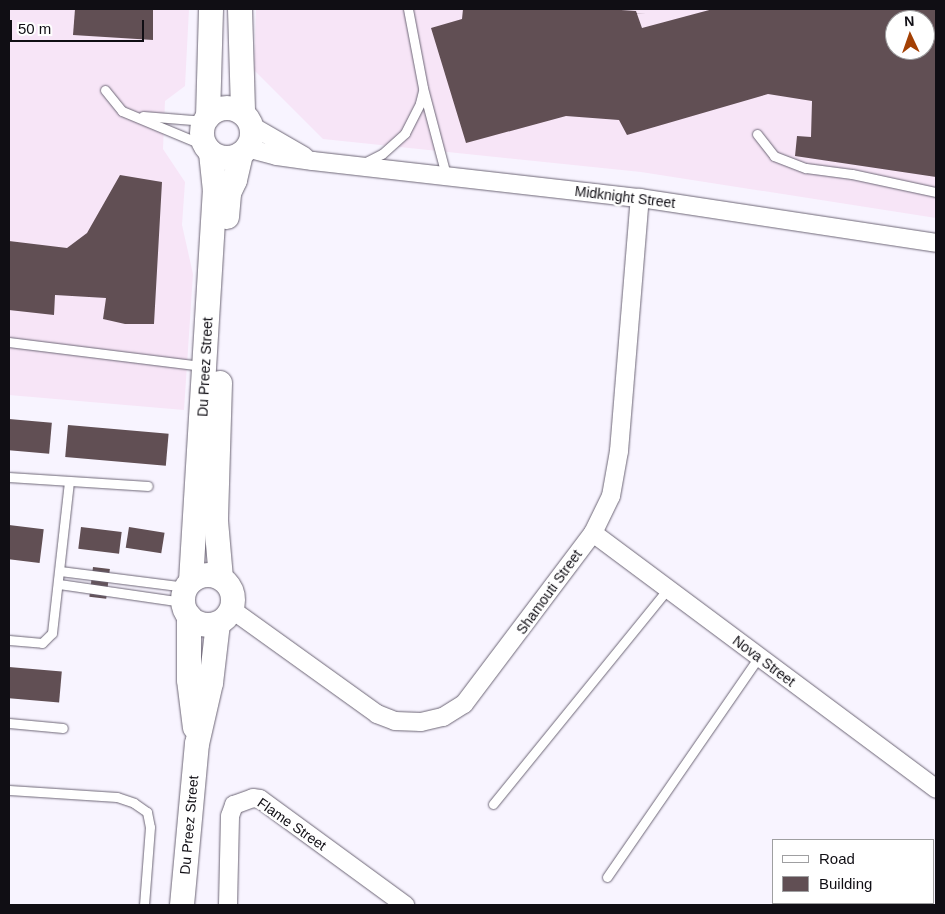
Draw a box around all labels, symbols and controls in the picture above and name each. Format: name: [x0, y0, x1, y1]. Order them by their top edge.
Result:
scale bar: [12, 10, 146, 42]
north arrow: [885, 10, 935, 60]
text: N: [904, 13, 915, 29]
text: 50 m: [18, 20, 51, 37]
street label: Midknight Street: [574, 182, 676, 212]
street label: Du Preez Street: [194, 317, 216, 417]
street label: Shamouti Street: [513, 546, 585, 638]
street label: Nova Street: [729, 632, 799, 690]
street label: Du Preez Street: [176, 775, 202, 875]
street label: Flame Street: [254, 794, 330, 854]
legend: [772, 839, 935, 904]
text: Road: [819, 850, 855, 867]
text: Building: [819, 875, 872, 892]

